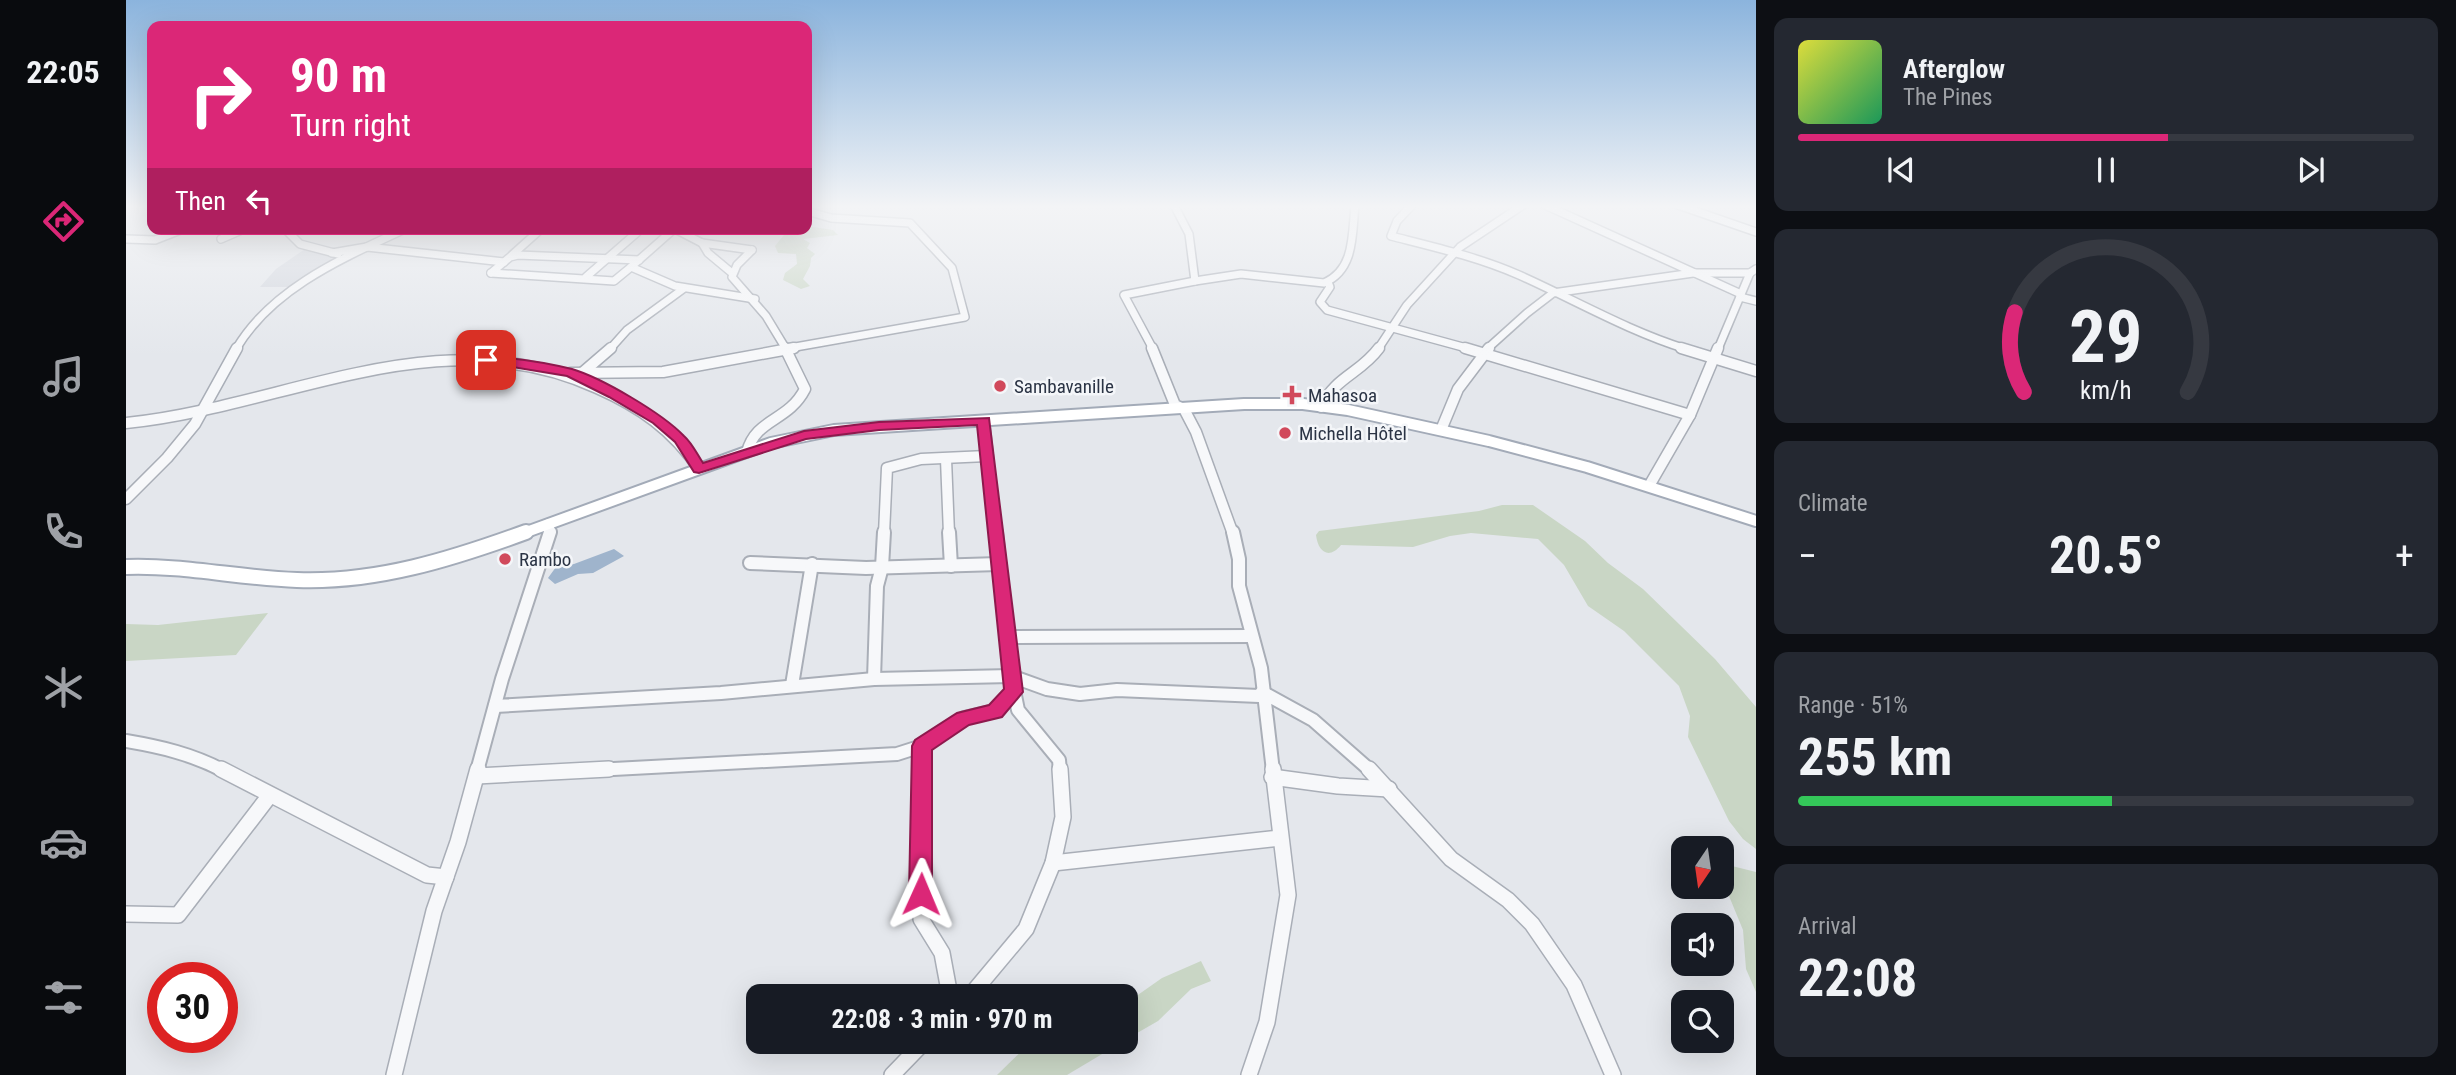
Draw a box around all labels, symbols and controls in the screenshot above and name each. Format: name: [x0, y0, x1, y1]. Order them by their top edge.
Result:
text: 90 m: [290, 47, 387, 104]
icon: right: [175, 49, 266, 140]
text: 22:05: [26, 53, 100, 91]
text: Afterglow: [1903, 54, 2005, 84]
text: The Pines: [1903, 84, 1993, 111]
text: Turn right: [290, 106, 411, 144]
icon: previous: [1882, 151, 1920, 189]
icon: pause: [2087, 151, 2125, 189]
icon: next: [2292, 151, 2330, 189]
icon: left: [240, 182, 278, 220]
text: Then: [175, 186, 226, 216]
icon: directions: [39, 197, 88, 246]
text: 29: [2069, 295, 2143, 381]
pin: [456, 330, 516, 390]
icon: arrive: [467, 341, 505, 379]
icon: music: [39, 352, 88, 401]
place label: Sambavanille: [1014, 375, 1114, 398]
text: km/h: [2080, 376, 2132, 405]
marker: Sambavanille: [992, 378, 1008, 394]
place label: Mahasoa: [1308, 384, 1377, 407]
marker: Mahasoa: [1282, 385, 1302, 405]
place label: Michella Hôtel: [1299, 422, 1407, 445]
marker: Michella Hôtel: [1277, 425, 1293, 441]
text: Climate: [1798, 490, 1868, 517]
icon: phone: [39, 507, 88, 556]
text: 20.5°: [2049, 525, 2163, 586]
text: −: [1798, 534, 1817, 578]
text: +: [2395, 534, 2414, 578]
place label: Rambo: [519, 548, 571, 571]
marker: Rambo: [497, 551, 513, 567]
icon: climate: [39, 663, 88, 712]
text: Range · 51%: [1798, 692, 1908, 719]
text: 255 km: [1798, 727, 1952, 788]
icon: car: [39, 818, 88, 867]
north arrow: [1671, 836, 1734, 900]
map controls: [1671, 836, 1734, 1053]
position arrow: [884, 857, 958, 931]
button: sound: [1671, 913, 1734, 976]
text: Arrival: [1798, 913, 1857, 940]
text: 22:08: [1798, 948, 1917, 1009]
speed limit sign: 30: [147, 962, 238, 1053]
icon: filters: [39, 973, 88, 1022]
button: search: [1671, 990, 1734, 1053]
text: 22:08 · 3 min · 970 m: [832, 1004, 1052, 1034]

